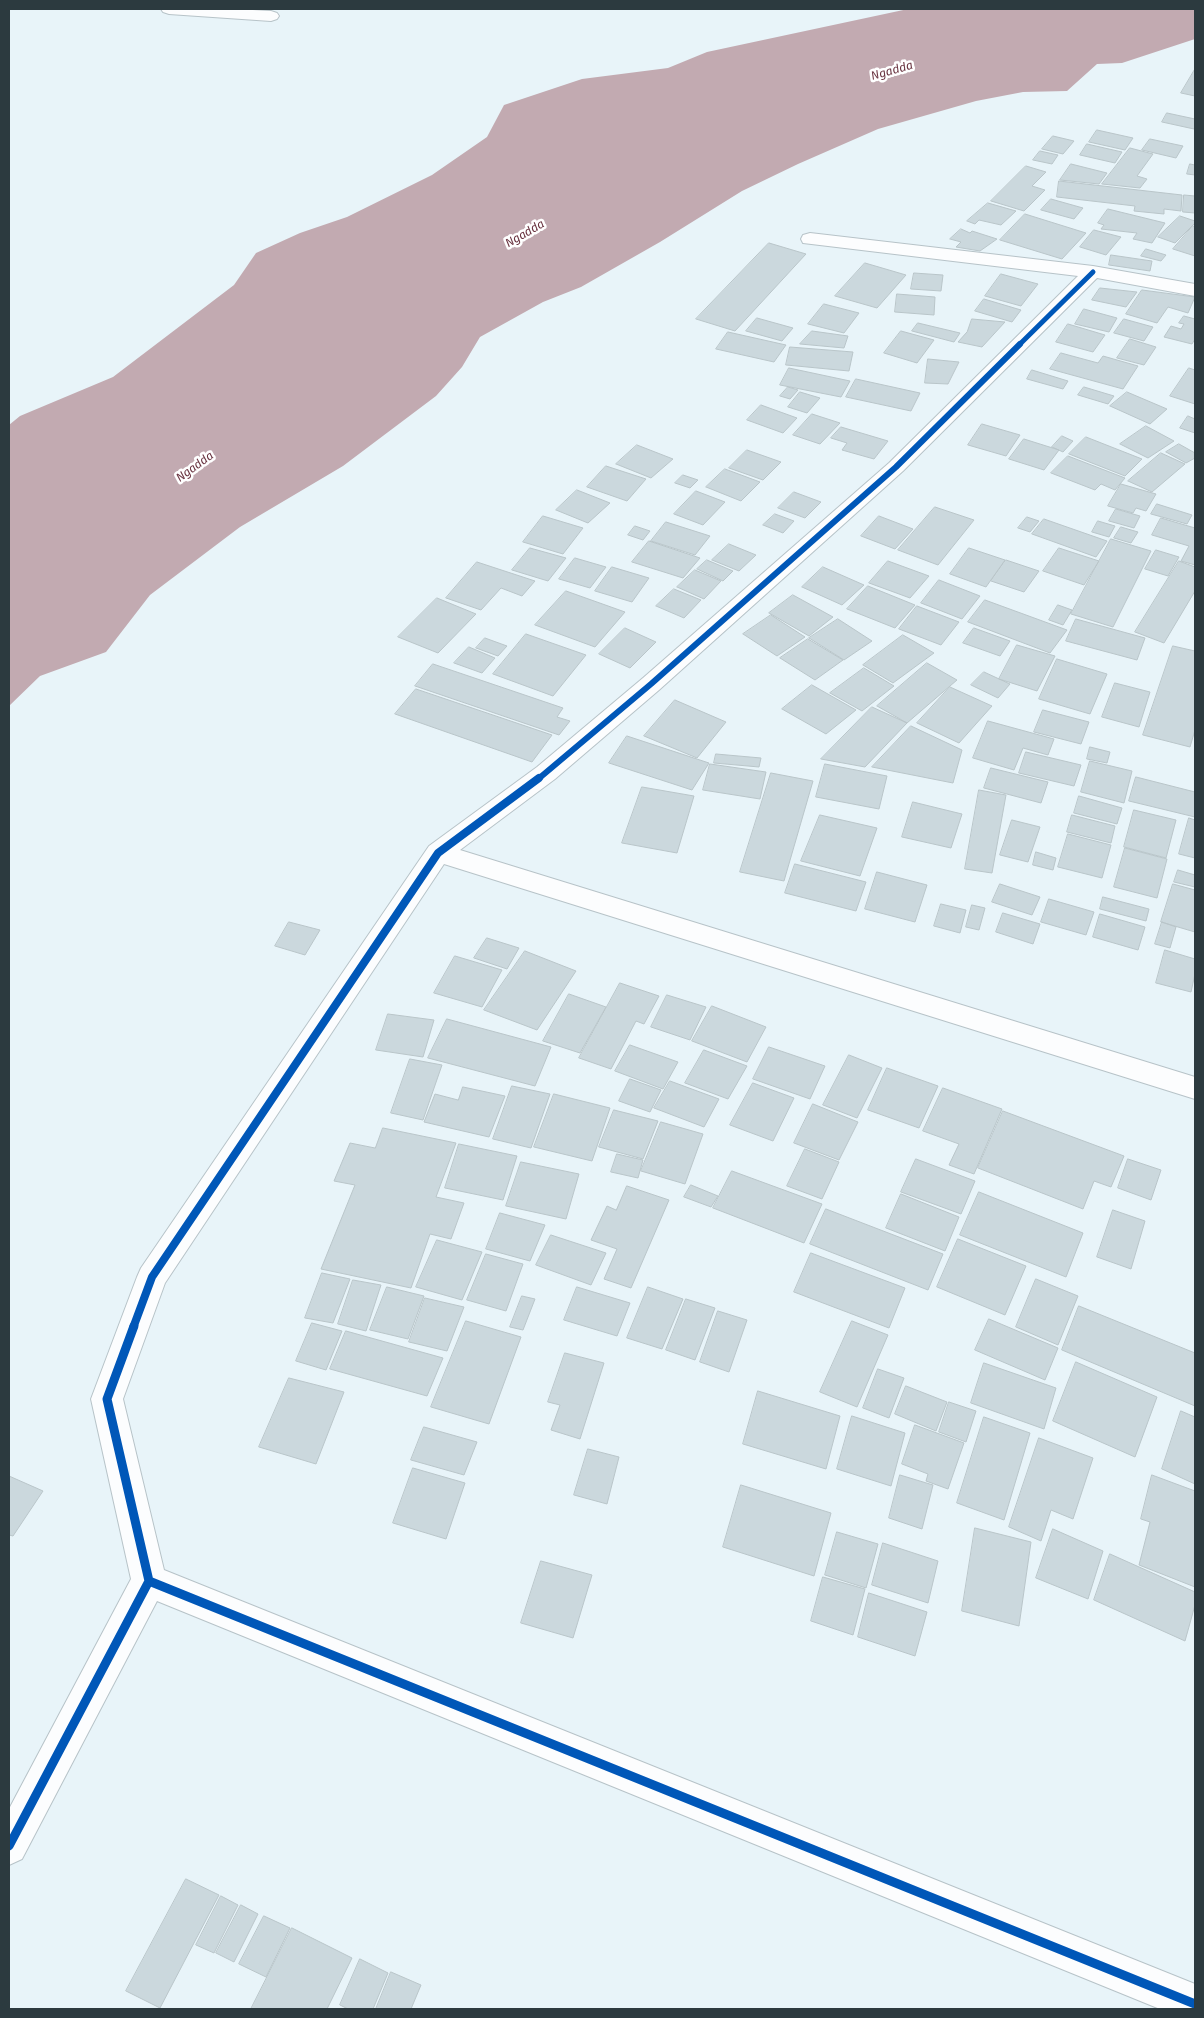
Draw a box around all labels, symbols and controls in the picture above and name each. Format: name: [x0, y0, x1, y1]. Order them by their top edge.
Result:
water label: Ngadda: [869, 58, 915, 84]
water label: Ngadda: [503, 217, 547, 251]
water label: Ngadda: [173, 449, 217, 485]

